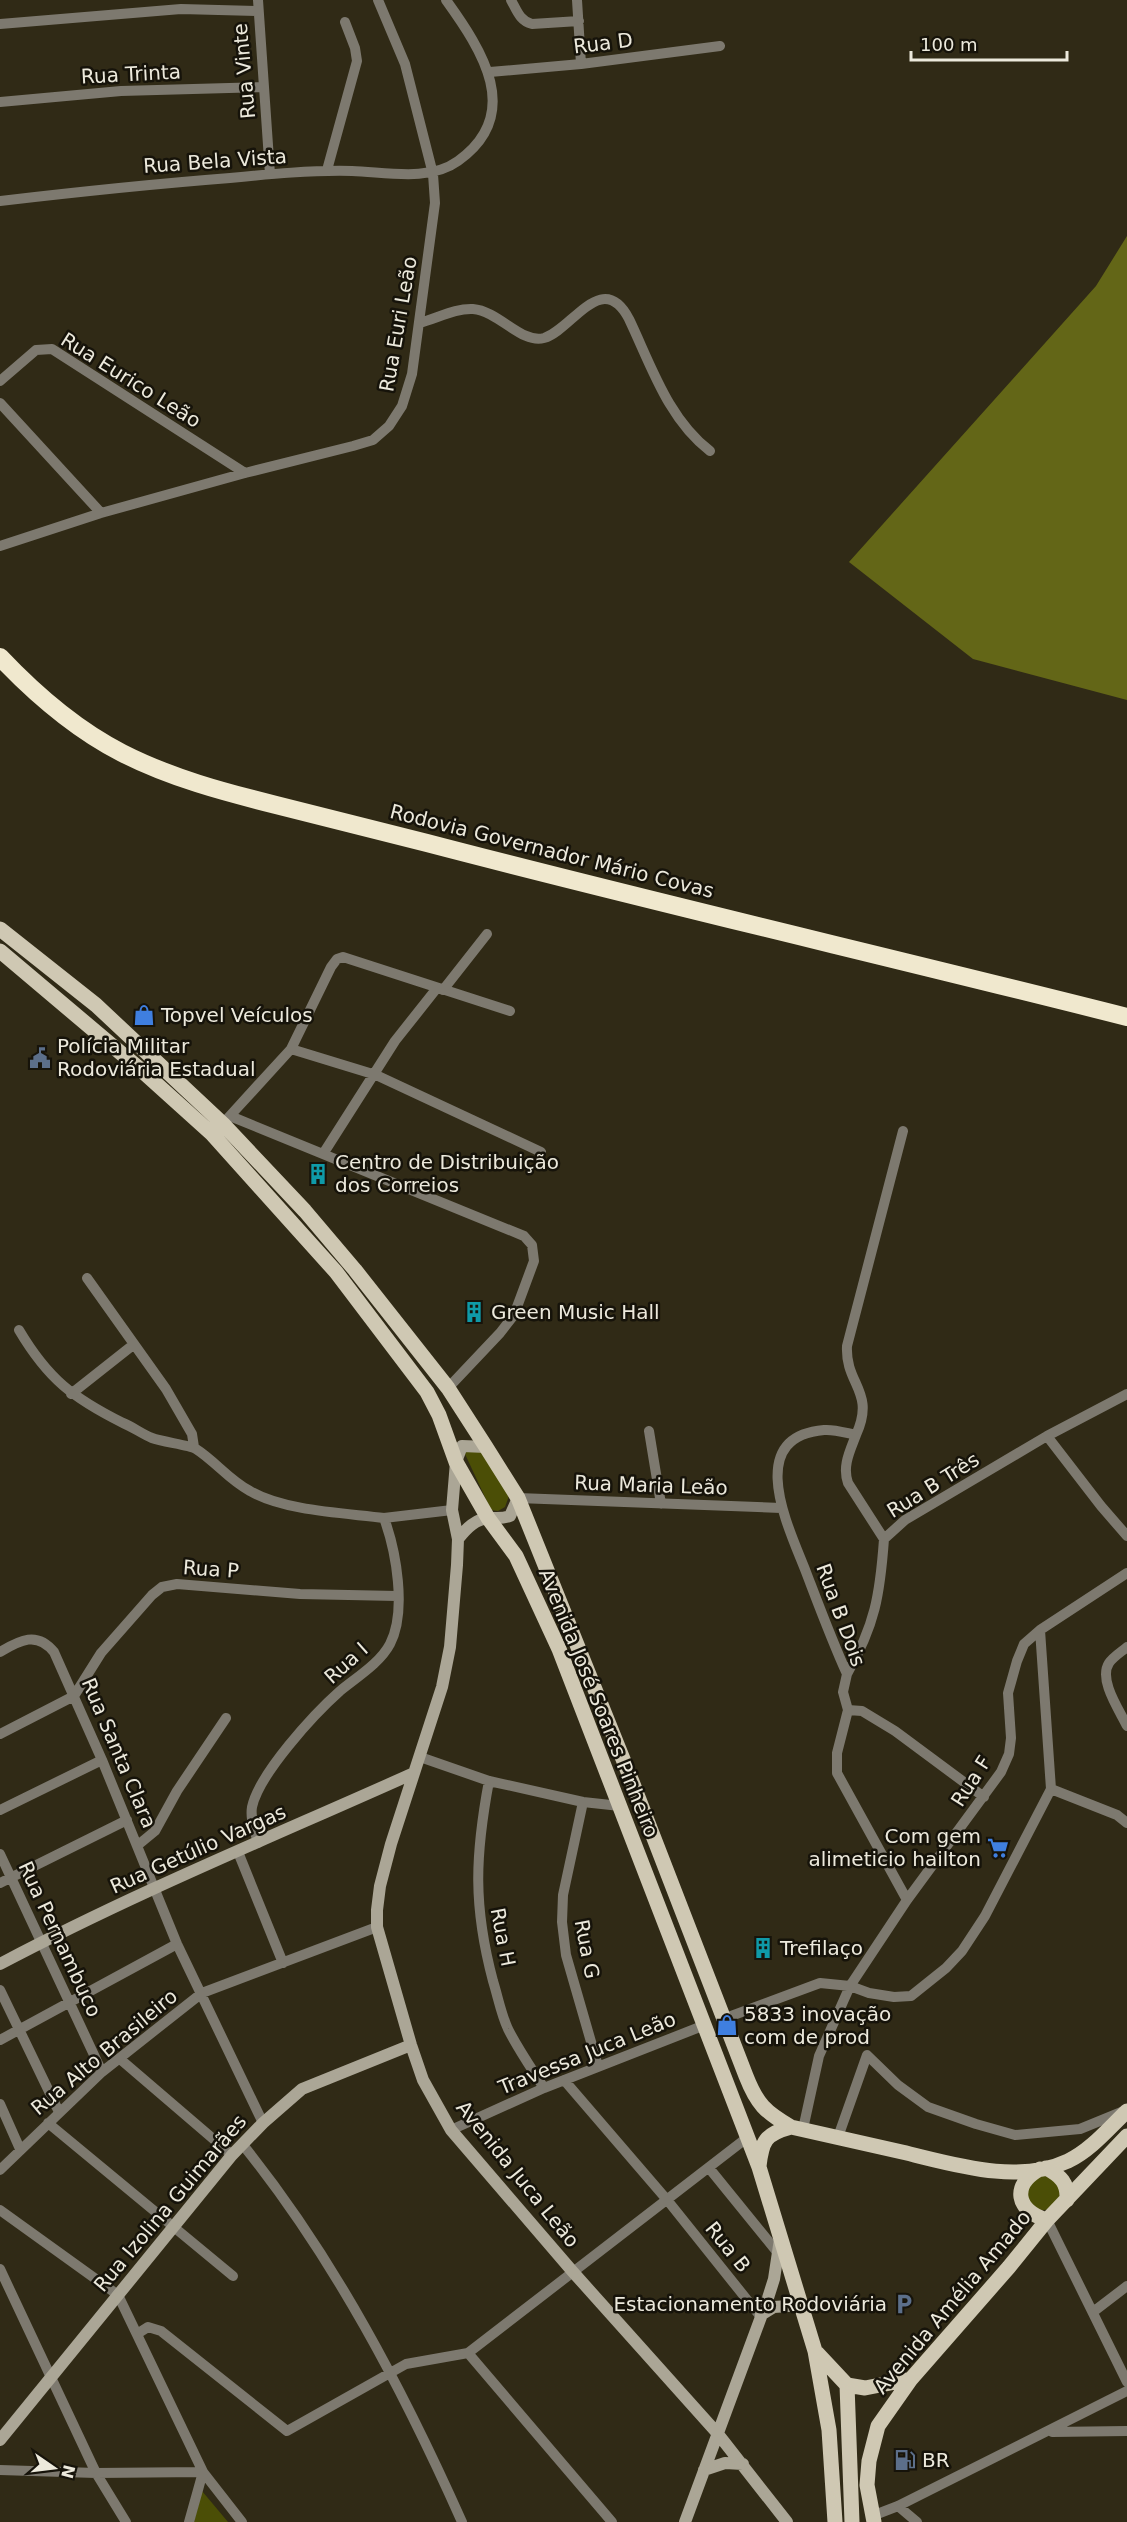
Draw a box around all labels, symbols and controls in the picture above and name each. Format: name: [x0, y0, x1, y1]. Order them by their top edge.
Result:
street label: Rua Vinte: [228, 22, 260, 120]
scale bar: [911, 24, 1067, 62]
street label: Rua D: [572, 27, 634, 59]
text: 100 m: [920, 34, 978, 55]
street label: Rua Trinta: [80, 59, 182, 89]
street label: Rua Bela Vista: [142, 144, 288, 178]
street label: Rua Euri Leão: [374, 254, 422, 394]
street label: Rua Eurico Leão: [57, 327, 205, 433]
street label: Rodovia Governador Mário Covas: [388, 799, 716, 903]
shop icon: Topvel Veículos: [132, 1003, 156, 1027]
place label: Topvel Veículos: [160, 1003, 313, 1027]
place label: Polícia Militar Rodoviária Estadual: [57, 1034, 256, 1081]
public building icon: Polícia Militar Rodoviária Estadual: [28, 1046, 52, 1070]
place label: Centro de Distribuição dos Correios: [335, 1150, 559, 1197]
building icon: Centro de Distribuição dos Correios: [306, 1162, 330, 1186]
building icon: Green Music Hall: [462, 1300, 486, 1324]
place label: Green Music Hall: [491, 1300, 660, 1324]
street label: Rua B Três: [882, 1447, 984, 1523]
street label: Rua Maria Leão: [574, 1470, 728, 1500]
street label: Rua P: [182, 1555, 240, 1583]
street label: Rua B Dois: [811, 1560, 871, 1670]
street label: Avenida José Soares Pinheiro: [534, 1565, 664, 1841]
street label: Rua I: [319, 1637, 373, 1689]
street label: Rua Santa Clara: [77, 1674, 161, 1832]
street label: Rua F: [946, 1751, 996, 1811]
street label: Rua Getúlio Vargas: [106, 1799, 290, 1899]
place label: Com gem alimeticio hailton: [809, 1824, 981, 1871]
supermarket icon: Com gem alimeticio hailton: [986, 1836, 1010, 1860]
street label: Rua Pernambuco: [13, 1857, 107, 2021]
street label: Rua H: [486, 1906, 520, 1968]
street label: Rua G: [570, 1917, 604, 1981]
building icon: Trefilaço: [751, 1936, 775, 1960]
place label: Trefilaço: [779, 1936, 863, 1960]
street label: Rua Alto Brasileiro: [26, 1984, 182, 2120]
place label: 5833 inovação com de prod: [744, 2002, 891, 2049]
street label: Travessa Juca Leão: [494, 2006, 679, 2100]
shop icon: 5833 inovação com de prod: [715, 2013, 739, 2037]
street label: Avenida Juca Leão: [451, 2096, 585, 2252]
street label: Rua Izolina Guimarães: [89, 2109, 251, 2297]
street label: Avenida Amélia Amado: [868, 2206, 1036, 2398]
street label: Rua B: [700, 2217, 756, 2277]
place label: Estacionamento Rodoviária: [613, 2292, 887, 2316]
parking icon: Estacionamento Rodoviária: [892, 2292, 916, 2316]
north arrow: [24, 2438, 84, 2498]
fuel station icon: BR: [893, 2448, 917, 2472]
place label: BR: [922, 2448, 950, 2472]
text: N: [57, 2463, 79, 2480]

